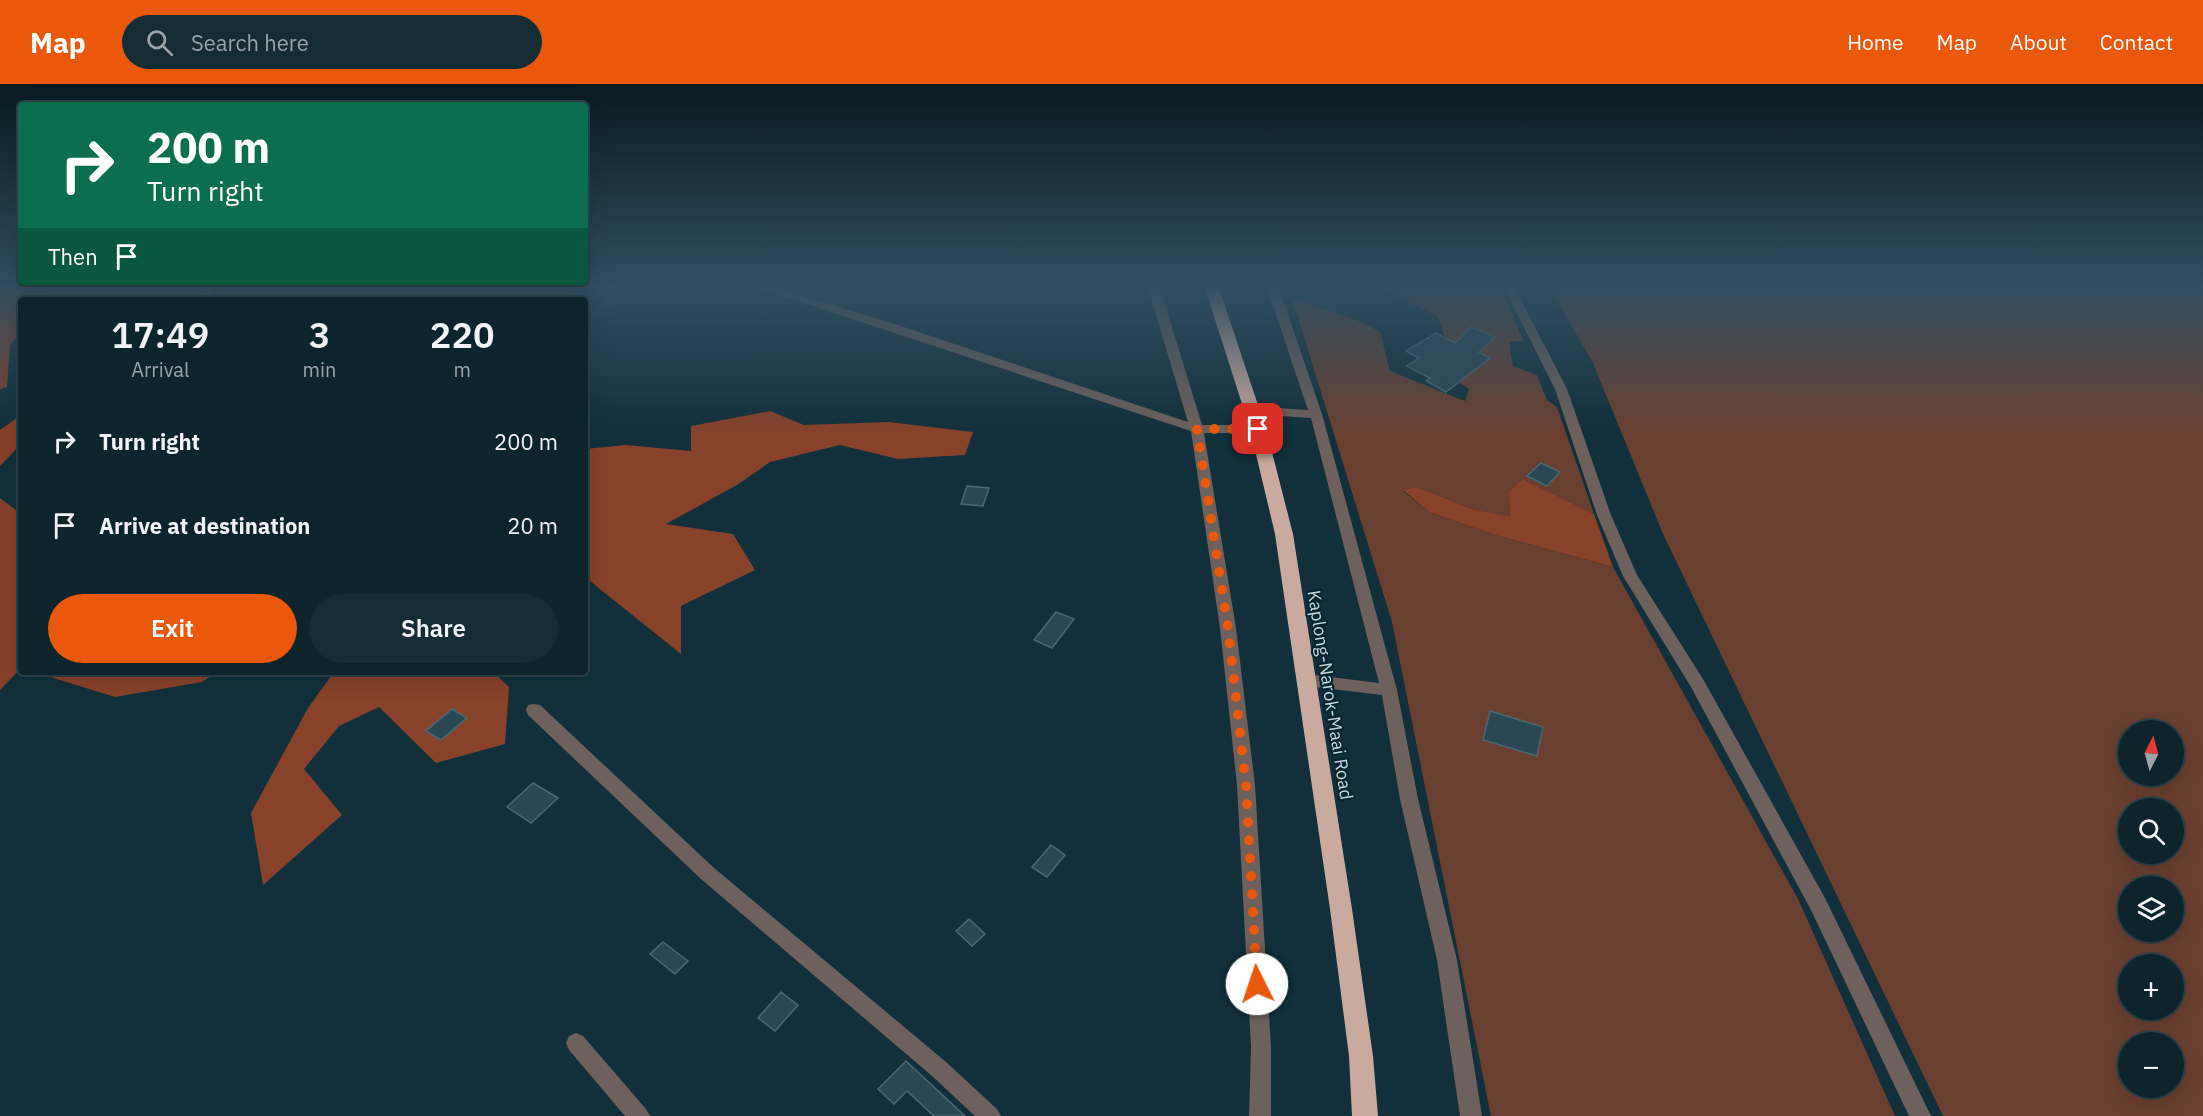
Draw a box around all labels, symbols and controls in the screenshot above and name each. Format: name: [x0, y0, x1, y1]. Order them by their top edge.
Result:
search box: [122, 15, 542, 69]
text: Map: [30, 24, 86, 61]
icon: search: [143, 26, 176, 59]
text: Search here: [191, 28, 309, 57]
text: Home: [1847, 28, 1904, 56]
text: Map: [1937, 28, 1977, 56]
text: About: [2010, 28, 2067, 56]
text: Contact: [2100, 28, 2173, 56]
text: 200 m: [147, 120, 270, 175]
icon: right: [48, 126, 126, 204]
text: Turn right: [147, 173, 264, 208]
icon: arrive: [110, 240, 143, 273]
text: Then: [48, 242, 98, 271]
text: 17:49: [111, 311, 209, 358]
text: 3: [309, 311, 330, 358]
text: 220: [430, 311, 495, 358]
text: Arrival: [131, 356, 189, 383]
text: min: [303, 356, 336, 383]
text: m: [453, 356, 471, 383]
pin: [1232, 403, 1283, 454]
icon: arrive: [1241, 412, 1274, 445]
icon: right: [48, 425, 81, 458]
text: Turn right: [99, 427, 200, 456]
text: 200 m: [494, 427, 558, 456]
icon: arrive: [48, 509, 81, 542]
text: Arrive at destination: [99, 511, 310, 540]
text: 20 m: [507, 511, 558, 540]
street label: Kaplong-Narok-Maai Road: [1303, 589, 1358, 801]
button: Exit: [48, 594, 297, 663]
button: Share: [309, 594, 558, 663]
north arrow: [2118, 720, 2184, 786]
map controls: [2118, 720, 2184, 1098]
button: search: [2118, 798, 2184, 864]
button: layers: [2118, 876, 2184, 942]
position arrow: [1225, 952, 1289, 1016]
button: +: [2118, 954, 2184, 1020]
button: −: [2118, 1032, 2184, 1098]

